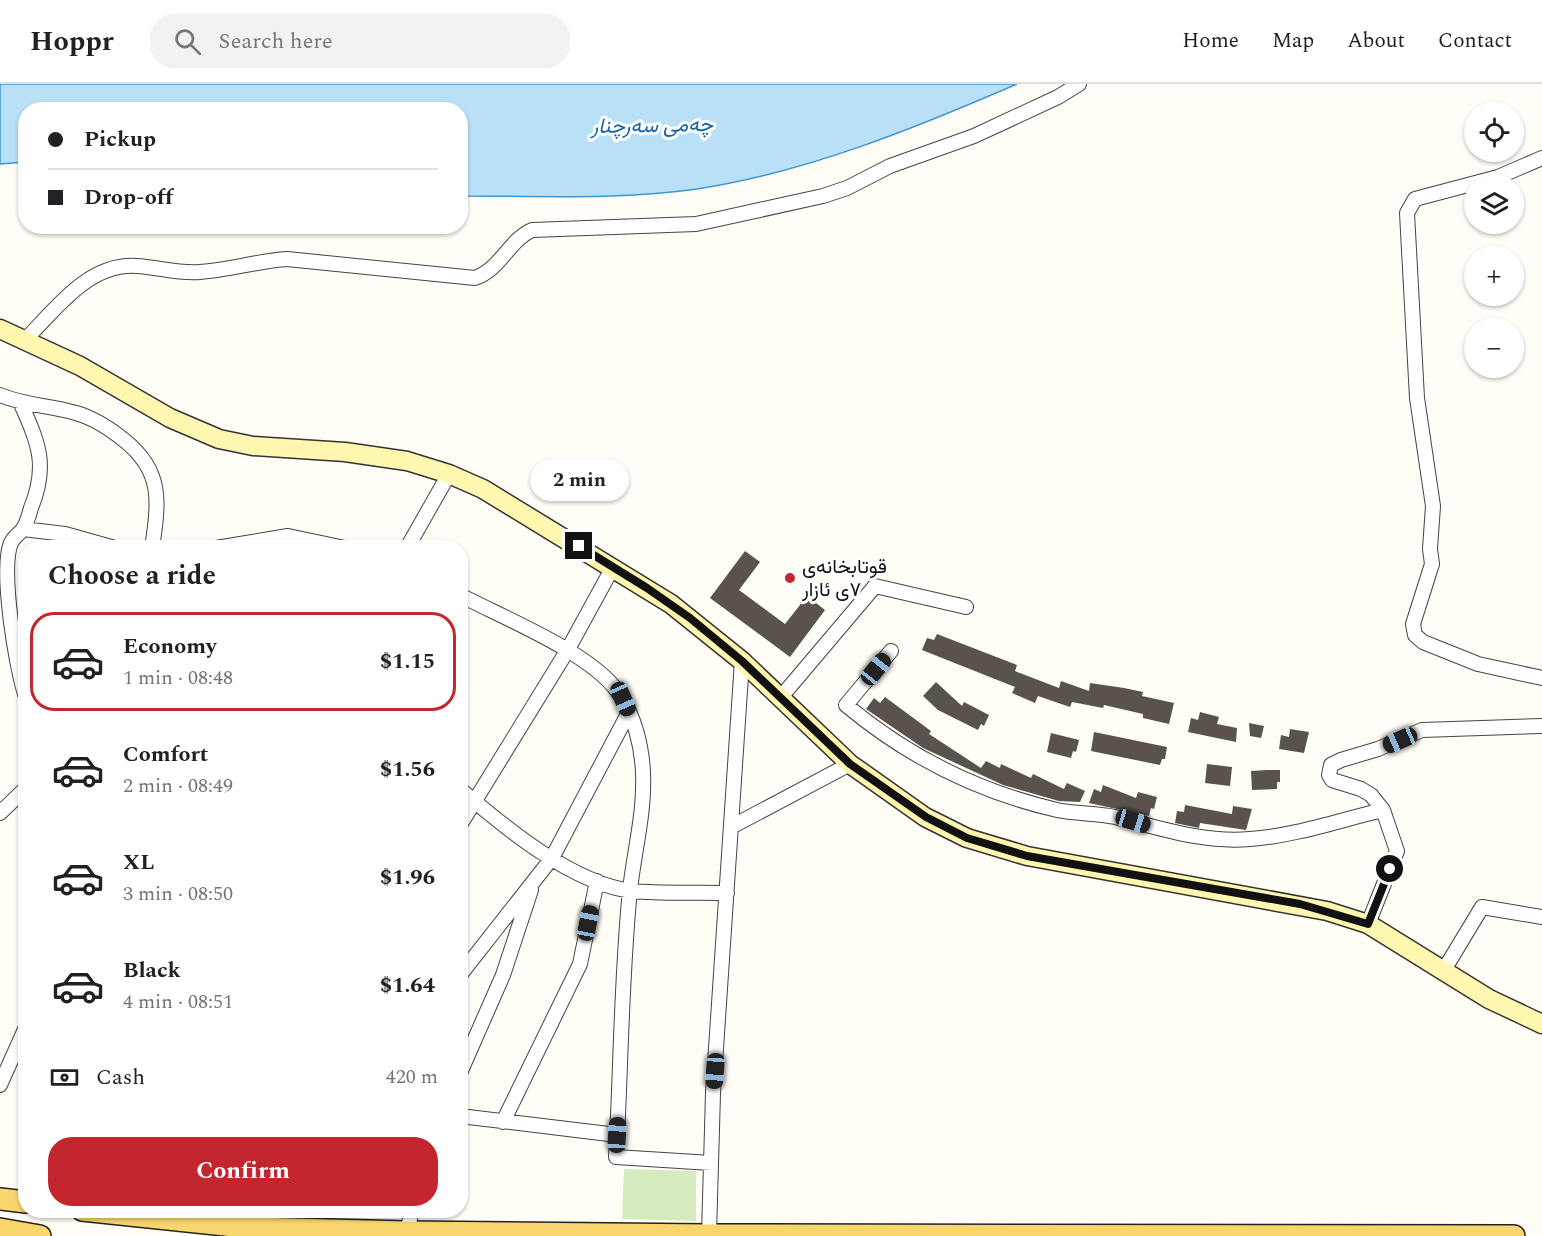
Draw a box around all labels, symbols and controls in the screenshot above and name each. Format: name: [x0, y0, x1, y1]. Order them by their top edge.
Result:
search box: [150, 14, 570, 68]
text: Hoppr: [30, 20, 114, 63]
icon: search: [171, 25, 204, 58]
text: Search here: [219, 25, 333, 58]
text: Home: [1182, 25, 1239, 57]
text: Map: [1272, 25, 1314, 57]
text: About: [1347, 25, 1405, 57]
text: Contact: [1438, 25, 1512, 57]
map controls: [1464, 102, 1524, 378]
button: locate: [1464, 102, 1524, 162]
water label: چەمی سەرچنار: [589, 109, 714, 143]
text: Pickup: [84, 123, 156, 156]
button: layers: [1464, 174, 1524, 234]
text: Drop-off: [84, 181, 173, 214]
button: +: [1464, 246, 1524, 306]
button: −: [1464, 318, 1524, 378]
callout: 2 min: [530, 459, 628, 501]
text: 2 min: [553, 465, 606, 495]
route end: [565, 532, 592, 559]
place label: قوتابخانەی ٧ی ئازار: [801, 552, 887, 605]
text: Choose a ride: [48, 555, 216, 597]
marker: قوتابخانەی ٧ی ئازار: [783, 571, 797, 585]
text: Economy: [123, 630, 216, 663]
icon: car: [51, 635, 105, 689]
text: $1.15: [380, 645, 435, 678]
car: [858, 649, 894, 689]
text: 1 min · 08:48: [123, 663, 233, 693]
car: [607, 679, 639, 719]
car: [1380, 724, 1420, 756]
text: Comfort: [123, 738, 208, 771]
icon: car: [51, 743, 105, 797]
text: $1.56: [380, 753, 435, 786]
text: 2 min · 08:49: [123, 771, 233, 801]
car: [1113, 807, 1153, 835]
text: XL: [123, 846, 154, 879]
icon: car: [51, 851, 105, 905]
route start: [1376, 855, 1403, 882]
text: $1.96: [380, 861, 435, 894]
text: 3 min · 08:50: [123, 879, 233, 909]
car: [576, 904, 600, 942]
text: Black: [123, 954, 181, 987]
icon: car: [51, 959, 105, 1013]
text: $1.64: [380, 969, 435, 1002]
text: 4 min · 08:51: [123, 987, 233, 1017]
car: [705, 1052, 725, 1090]
icon: cash: [48, 1061, 81, 1094]
text: Cash: [96, 1061, 145, 1094]
text: 420 m: [386, 1062, 438, 1092]
car: [607, 1117, 627, 1153]
button: Confirm: [48, 1137, 438, 1206]

